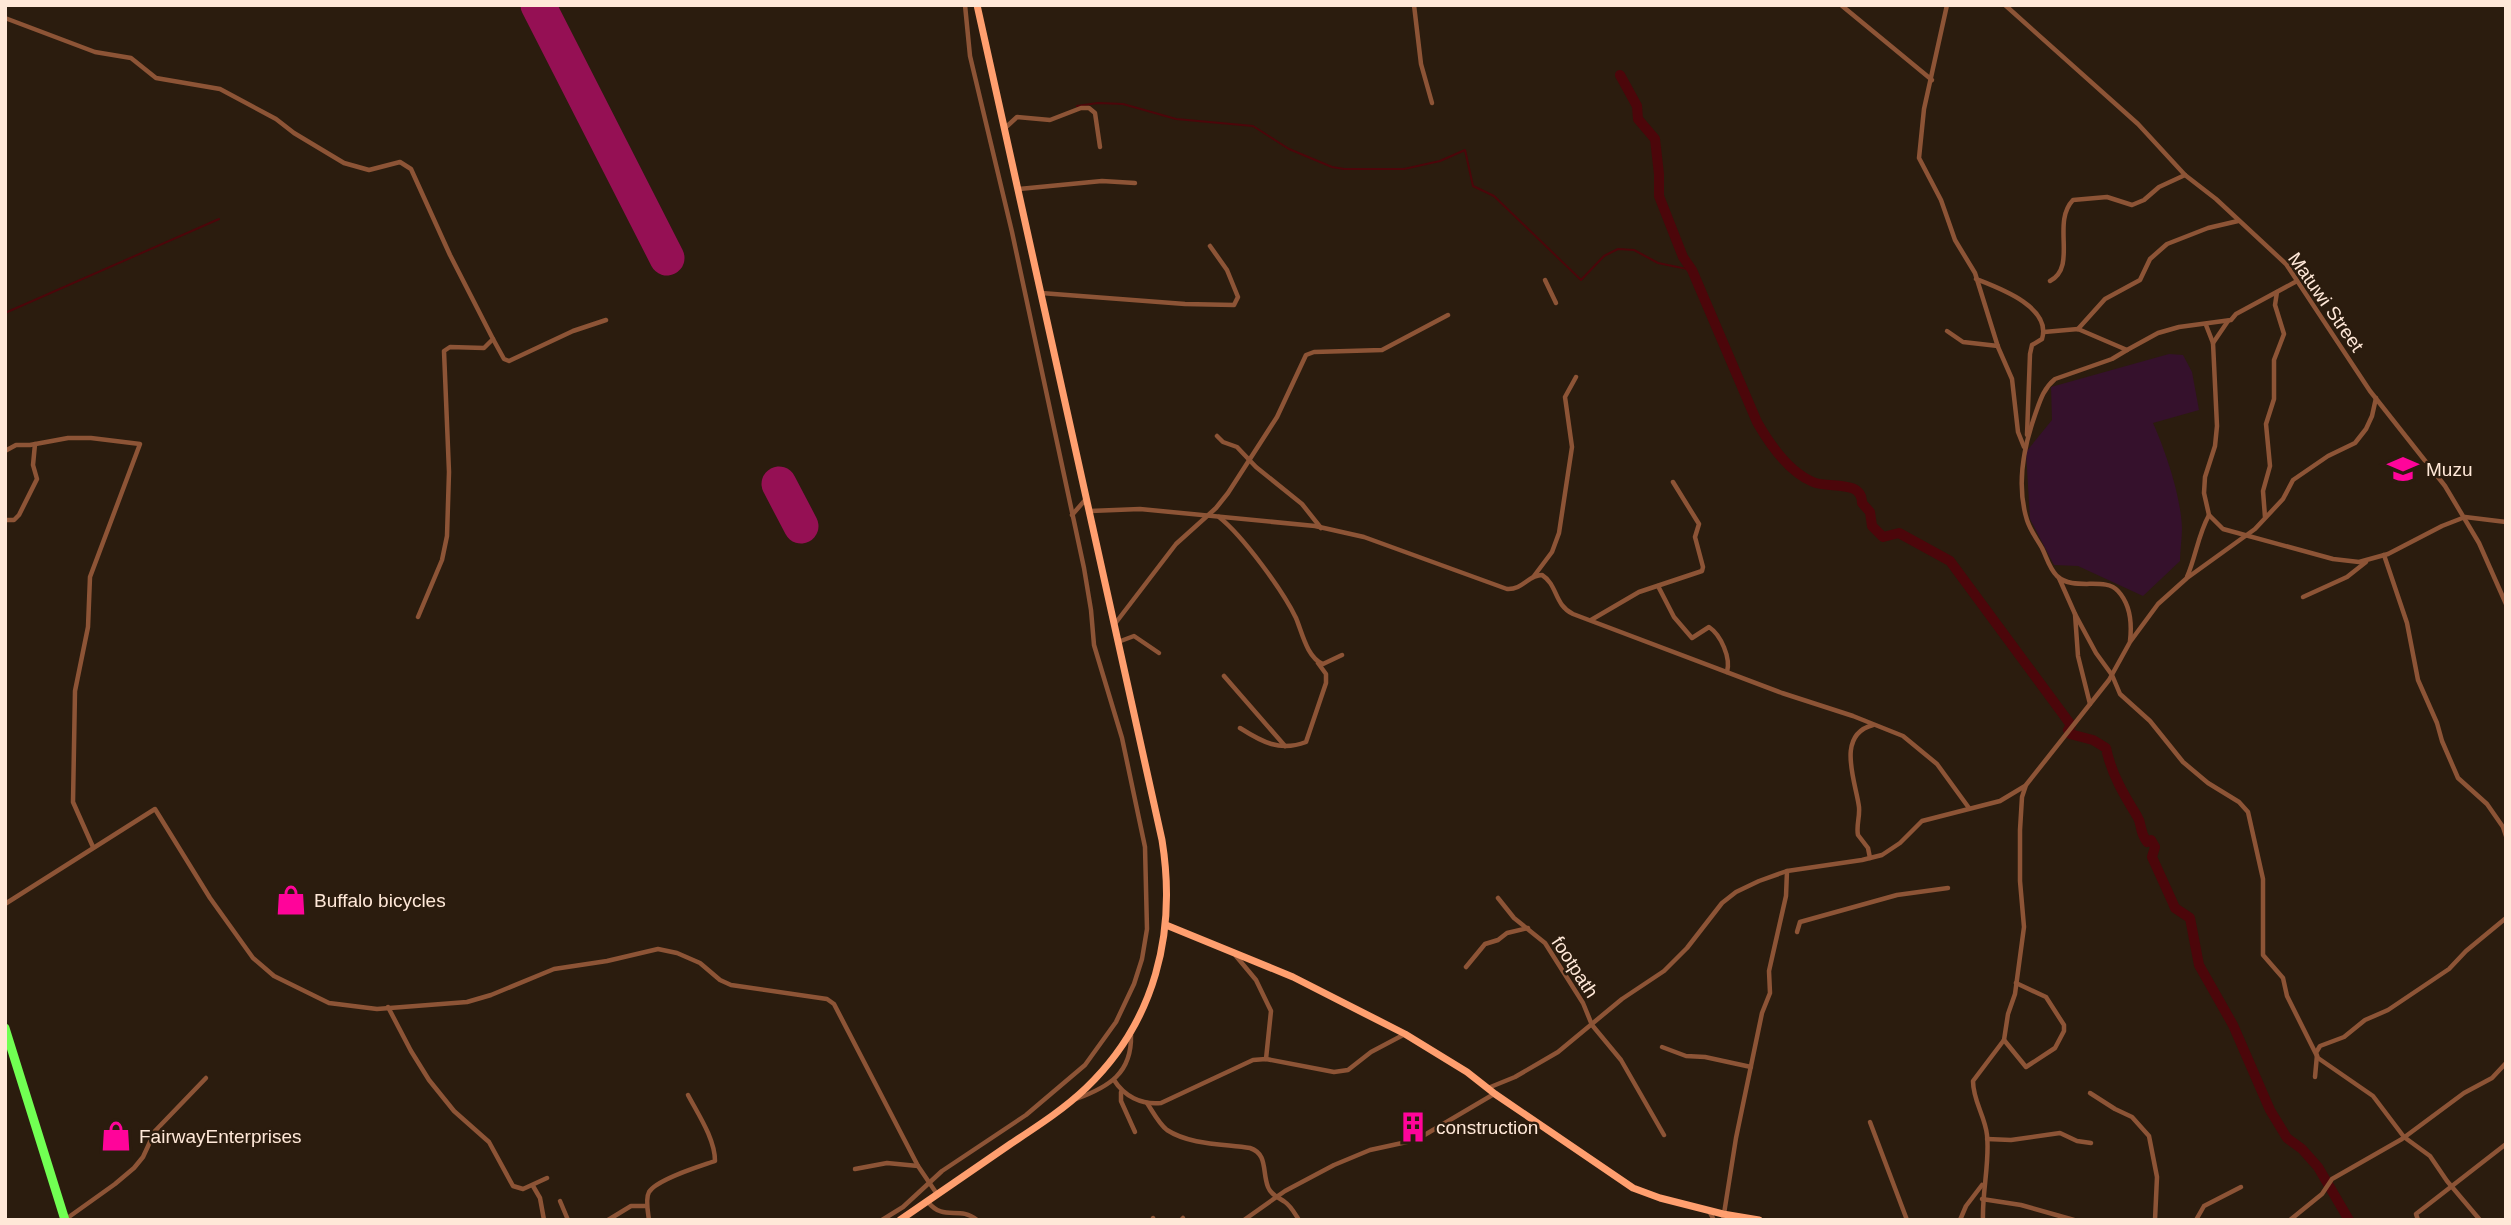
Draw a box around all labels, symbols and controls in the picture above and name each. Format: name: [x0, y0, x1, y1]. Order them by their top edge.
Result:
street label: Matuwi Street: [2284, 248, 2368, 356]
school or university icon: Muzu: [2386, 452, 2420, 486]
place label: Muzu: [2426, 459, 2472, 480]
shop icon: Buffalo bicycles: [274, 883, 308, 917]
place label: Buffalo bicycles: [314, 890, 446, 911]
street label: footpath: [1547, 932, 1603, 1002]
building icon: construction: [1396, 1110, 1430, 1144]
place label: construction: [1436, 1117, 1538, 1138]
shop icon: FairwayEnterprises: [99, 1119, 133, 1153]
place label: FairwayEnterprises: [139, 1126, 302, 1147]

